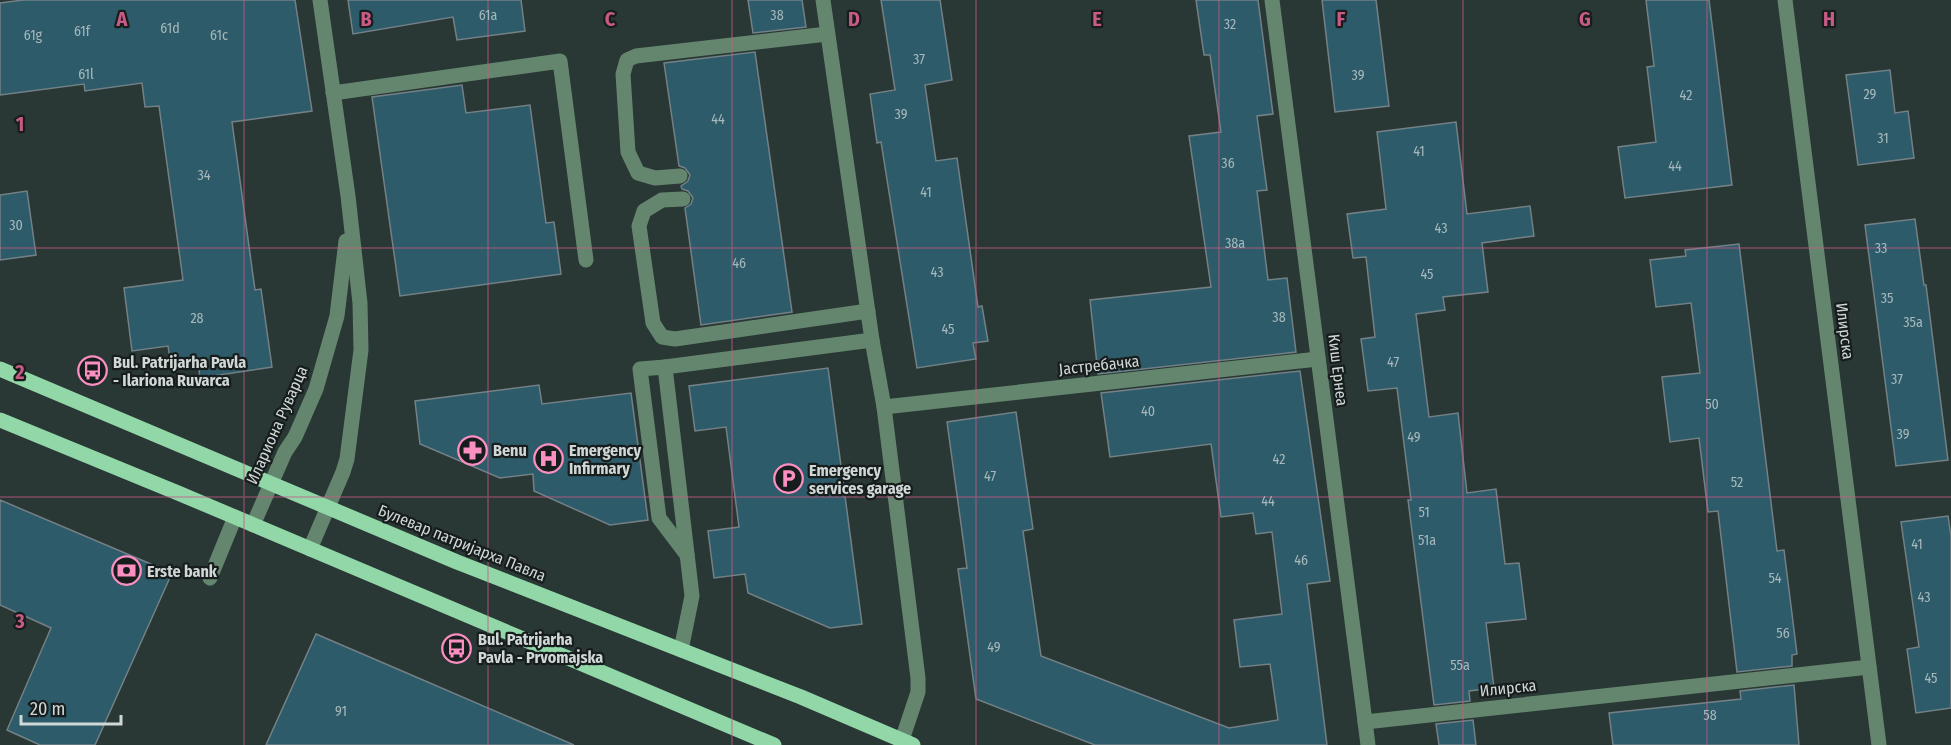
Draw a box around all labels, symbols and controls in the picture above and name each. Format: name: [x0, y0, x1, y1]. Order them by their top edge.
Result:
text: A: [116, 7, 129, 31]
text: B: [360, 7, 372, 31]
house number: 61a: [479, 7, 497, 24]
text: C: [605, 7, 616, 31]
house number: 38: [770, 7, 784, 24]
text: D: [848, 7, 860, 31]
text: E: [1092, 7, 1102, 31]
text: F: [1337, 7, 1346, 31]
text: G: [1579, 7, 1591, 31]
text: H: [1823, 7, 1835, 31]
house number: 32: [1224, 16, 1236, 33]
house number: 61d: [160, 20, 180, 37]
house number: 61f: [74, 23, 92, 40]
house number: 61g: [24, 27, 43, 44]
house number: 61c: [210, 27, 228, 44]
house number: 37: [913, 51, 925, 68]
house number: 61l: [78, 66, 94, 83]
house number: 39: [1352, 67, 1365, 84]
house number: 29: [1864, 86, 1877, 103]
house number: 42: [1680, 87, 1692, 104]
house number: 39: [895, 106, 908, 123]
house number: 44: [711, 111, 725, 128]
text: 1: [16, 112, 24, 136]
house number: 31: [1877, 130, 1889, 147]
house number: 41: [1413, 143, 1425, 160]
house number: 36: [1221, 155, 1235, 172]
house number: 44: [1668, 158, 1682, 175]
house number: 34: [197, 167, 211, 184]
house number: 41: [920, 184, 932, 201]
house number: 30: [9, 217, 23, 234]
house number: 43: [1435, 220, 1447, 237]
house number: 38a: [1225, 235, 1245, 252]
house number: 33: [1875, 240, 1887, 257]
house number: 46: [732, 255, 746, 272]
house number: 43: [931, 264, 943, 281]
house number: 45: [1420, 266, 1434, 283]
house number: 35: [1881, 290, 1893, 307]
street label: Илирска: [1832, 302, 1858, 361]
house number: 38: [1272, 309, 1286, 326]
house number: 28: [190, 310, 204, 327]
house number: 35a: [1903, 314, 1923, 331]
house number: 45: [941, 321, 955, 338]
street label: Киш Ернеа: [1324, 333, 1352, 407]
street label: Јастребачка: [1058, 351, 1140, 379]
place label: Bul. Patrijarha Pavla - Ilariona Ruvarca: [113, 353, 246, 390]
house number: 47: [1387, 354, 1399, 371]
bus stop icon: Bul. Patrijarha Pavla - Ilariona Ruvarca: [76, 355, 108, 387]
text: 2: [14, 360, 25, 384]
street label: Илариона Руварца: [242, 363, 312, 487]
house number: 37: [1891, 371, 1903, 388]
house number: 50: [1705, 396, 1719, 413]
house number: 40: [1141, 403, 1155, 420]
house number: 39: [1897, 426, 1910, 443]
house number: 49: [1407, 429, 1421, 446]
pharmacy icon: Benu: [456, 434, 488, 466]
place label: Benu: [493, 441, 527, 460]
place label: Emergency Infirmary: [569, 441, 642, 478]
hospital icon: Emergency Infirmary: [532, 443, 564, 475]
house number: 42: [1273, 451, 1285, 468]
place label: Emergency services garage: [809, 461, 911, 498]
parking icon: Emergency services garage: [772, 463, 804, 495]
house number: 47: [984, 468, 996, 485]
house number: 52: [1731, 474, 1743, 491]
house number: 44: [1261, 493, 1275, 510]
street label: Булевар патријарха Павла: [375, 501, 549, 585]
house number: 51: [1418, 504, 1430, 521]
house number: 51a: [1418, 532, 1436, 549]
house number: 41: [1911, 536, 1923, 553]
house number: 46: [1294, 552, 1308, 569]
bank icon: Erste bank: [110, 555, 142, 587]
place label: Erste bank: [147, 562, 218, 581]
house number: 54: [1768, 570, 1782, 587]
house number: 43: [1918, 589, 1930, 606]
text: 3: [14, 609, 25, 633]
house number: 56: [1776, 625, 1790, 642]
place label: Bul. Patrijarha Pavla - Prvomajska: [478, 630, 603, 667]
bus stop icon: Bul. Patrijarha Pavla - Prvomajska: [441, 632, 473, 664]
house number: 49: [987, 639, 1001, 656]
house number: 55a: [1450, 657, 1470, 674]
house number: 45: [1924, 670, 1938, 687]
street label: Илирска: [1479, 676, 1537, 700]
scale bar: [21, 688, 122, 726]
text: 20 m: [30, 698, 65, 720]
house number: 91: [335, 703, 347, 720]
house number: 58: [1703, 707, 1717, 724]

